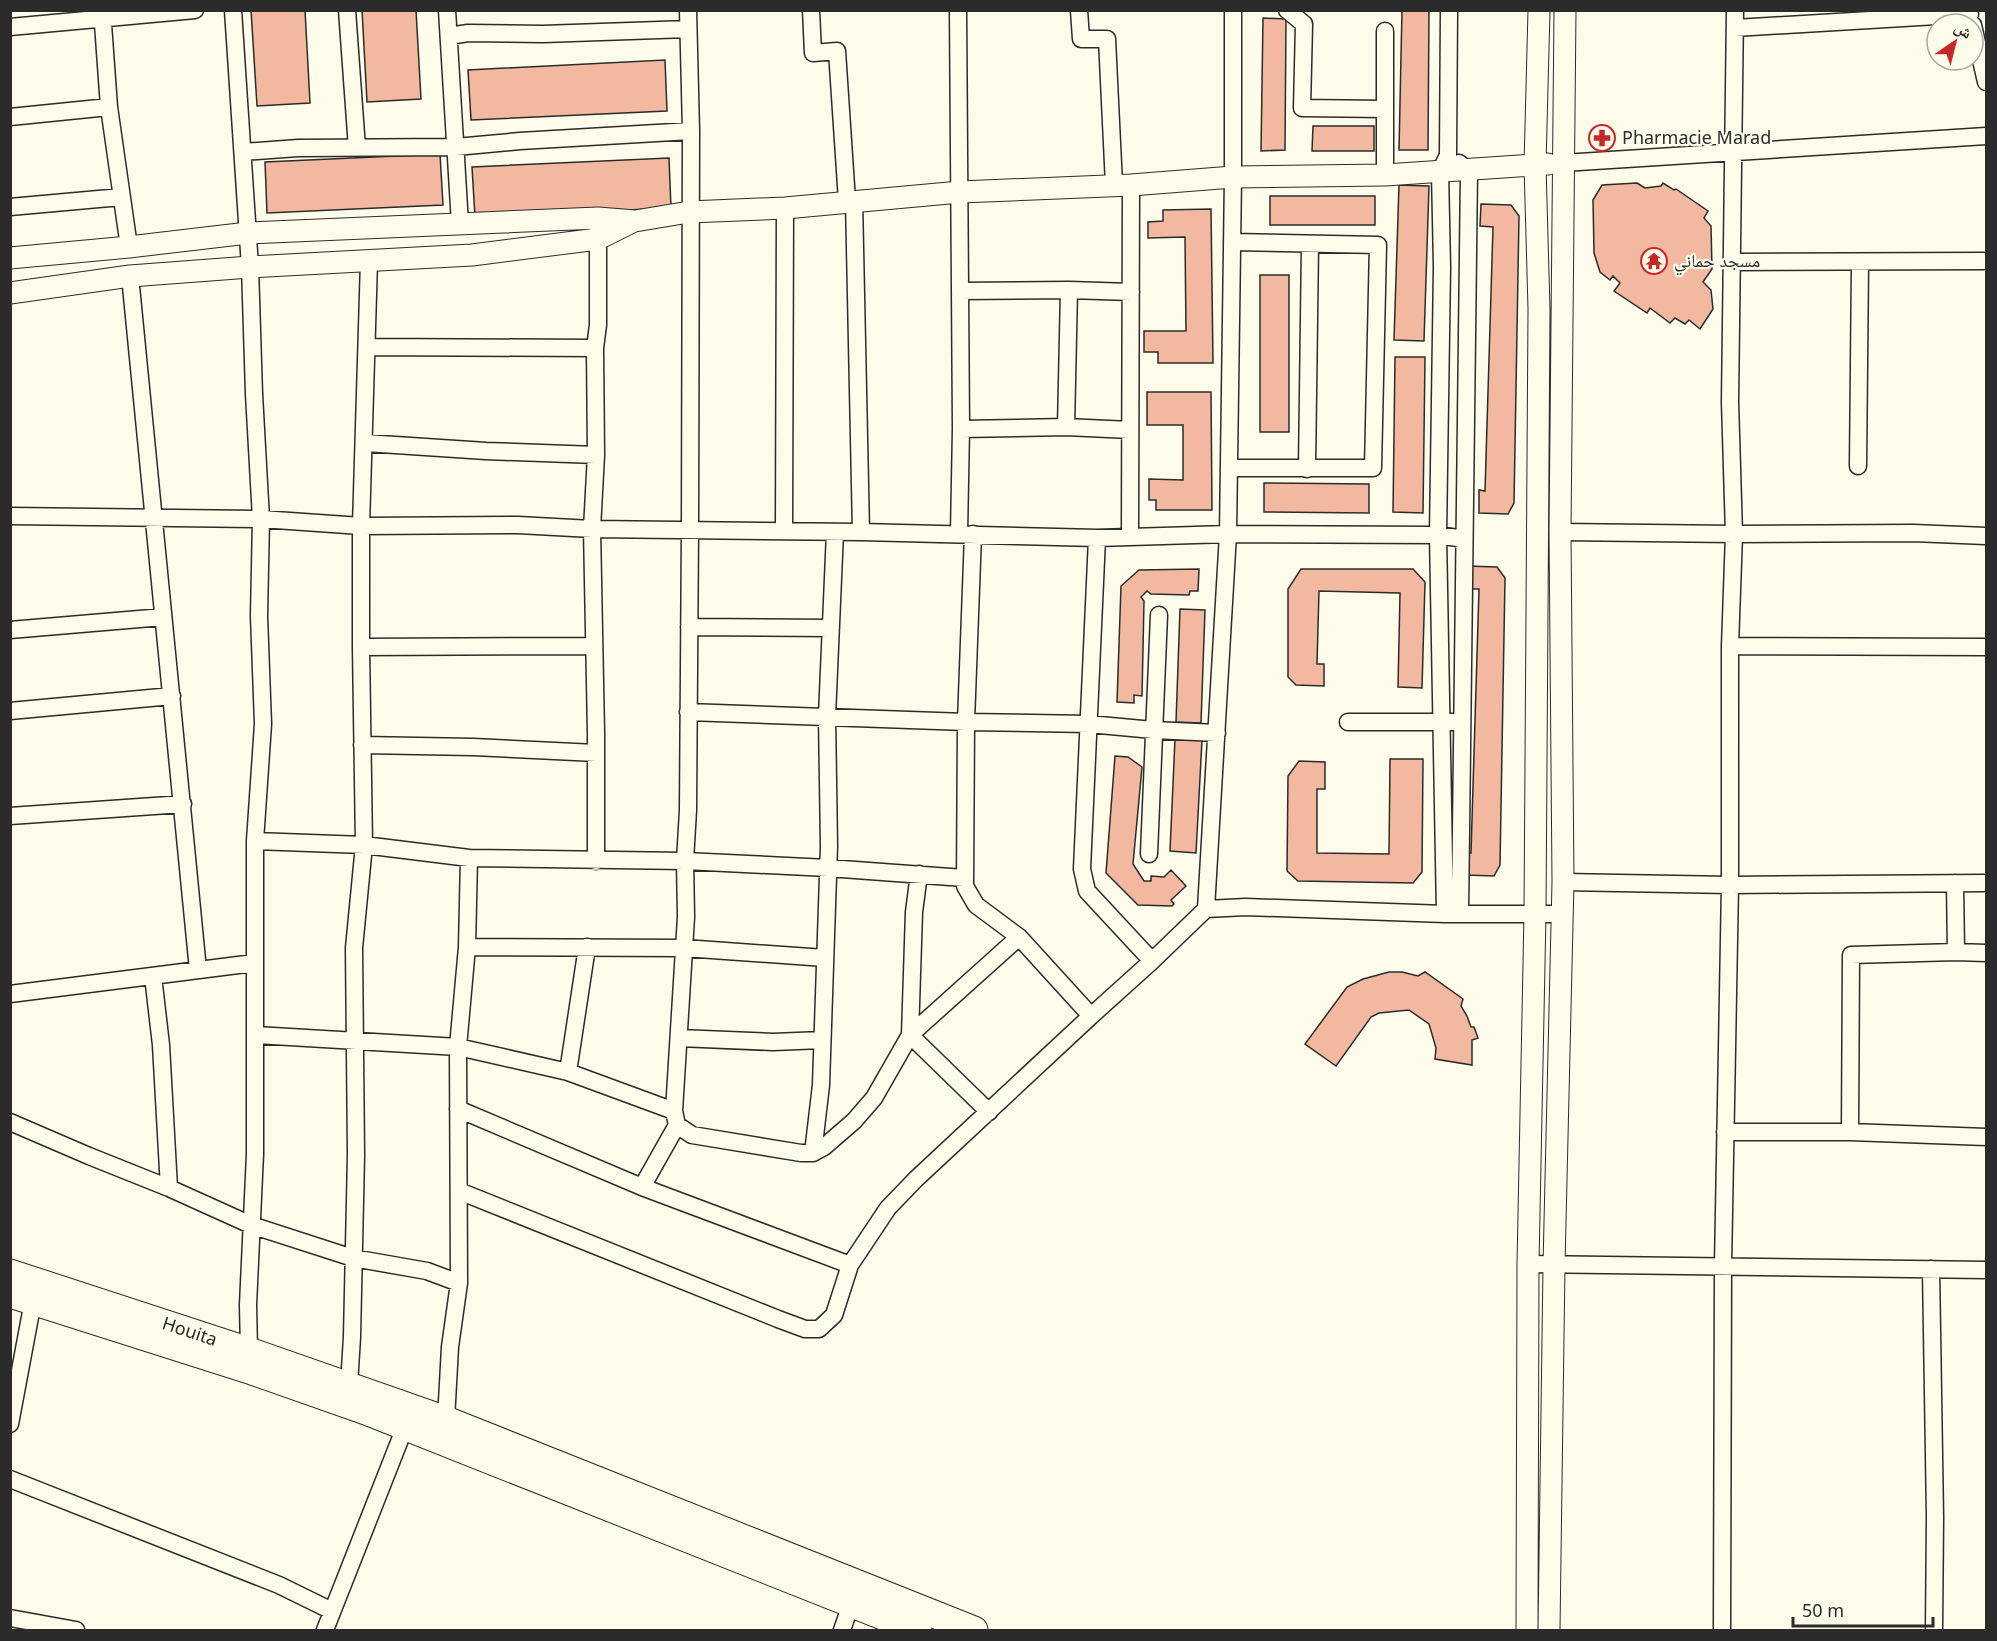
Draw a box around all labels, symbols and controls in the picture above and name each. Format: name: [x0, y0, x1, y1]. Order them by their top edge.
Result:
north arrow: [1925, 12, 1985, 72]
text: ش: [1950, 16, 1977, 44]
pharmacy icon: Pharmacie Marad: [1587, 123, 1617, 153]
place label: Pharmacie Marad: [1622, 125, 1771, 149]
temple icon: مسجد حماني: [1639, 246, 1669, 276]
place label: مسجد حماني: [1674, 248, 1760, 276]
street label: Houita: [159, 1310, 221, 1351]
scale bar: [1793, 1590, 1932, 1628]
text: 50 m: [1802, 1598, 1844, 1622]

